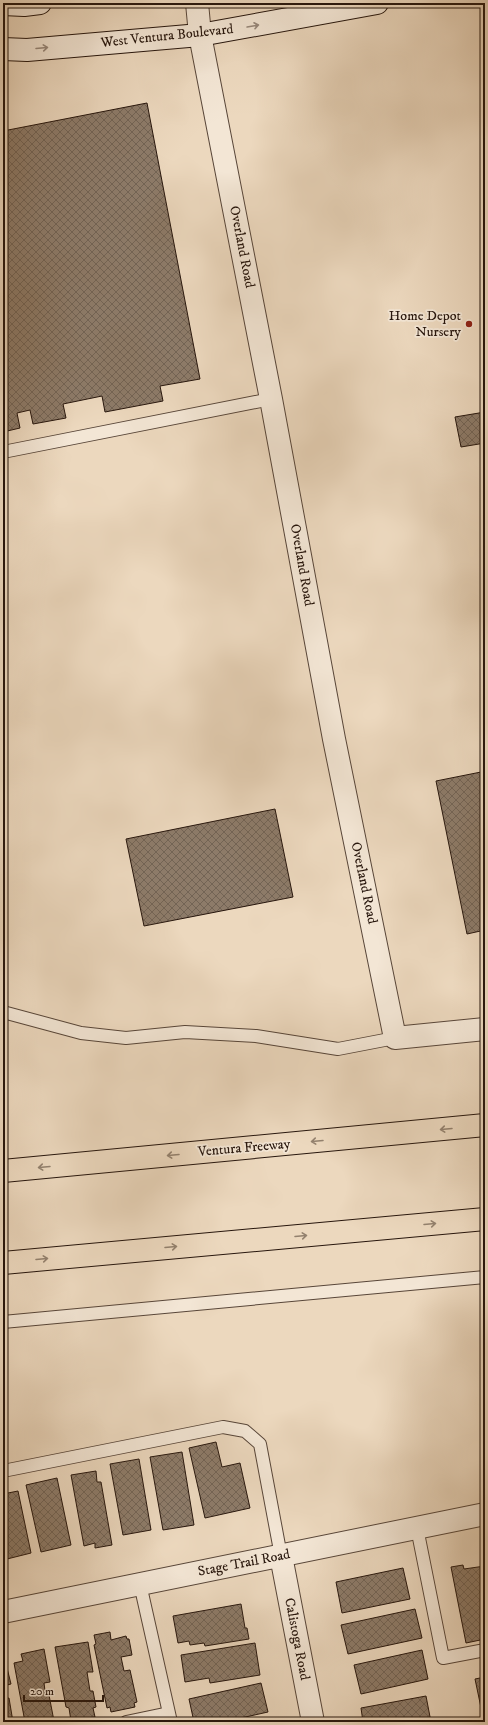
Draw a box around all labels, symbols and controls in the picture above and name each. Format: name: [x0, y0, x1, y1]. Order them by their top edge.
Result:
street label: West Ventura Boulevard: [99, 20, 234, 52]
one-way arrow: [246, 21, 259, 29]
one-way arrow: [35, 45, 48, 52]
street label: Overland Road: [225, 204, 259, 290]
place label: Home Depot Nursery: [389, 307, 462, 341]
marker: Home Depot Nursery: [464, 319, 474, 329]
street label: Overland Road: [286, 522, 318, 608]
street label: Overland Road: [347, 840, 381, 926]
one-way arrow: [440, 1125, 453, 1132]
street label: Ventura Freeway: [196, 1135, 291, 1161]
one-way arrow: [311, 1137, 324, 1145]
one-way arrow: [167, 1151, 180, 1159]
one-way arrow: [38, 1164, 51, 1171]
one-way arrow: [423, 1220, 436, 1227]
one-way arrow: [294, 1232, 307, 1239]
one-way arrow: [164, 1244, 177, 1251]
one-way arrow: [35, 1256, 48, 1263]
street label: Stage Trail Road: [196, 1545, 292, 1581]
street label: Calistoga Road: [280, 1596, 314, 1682]
scale bar: [24, 1677, 103, 1703]
text: 20 m: [30, 1684, 54, 1699]

